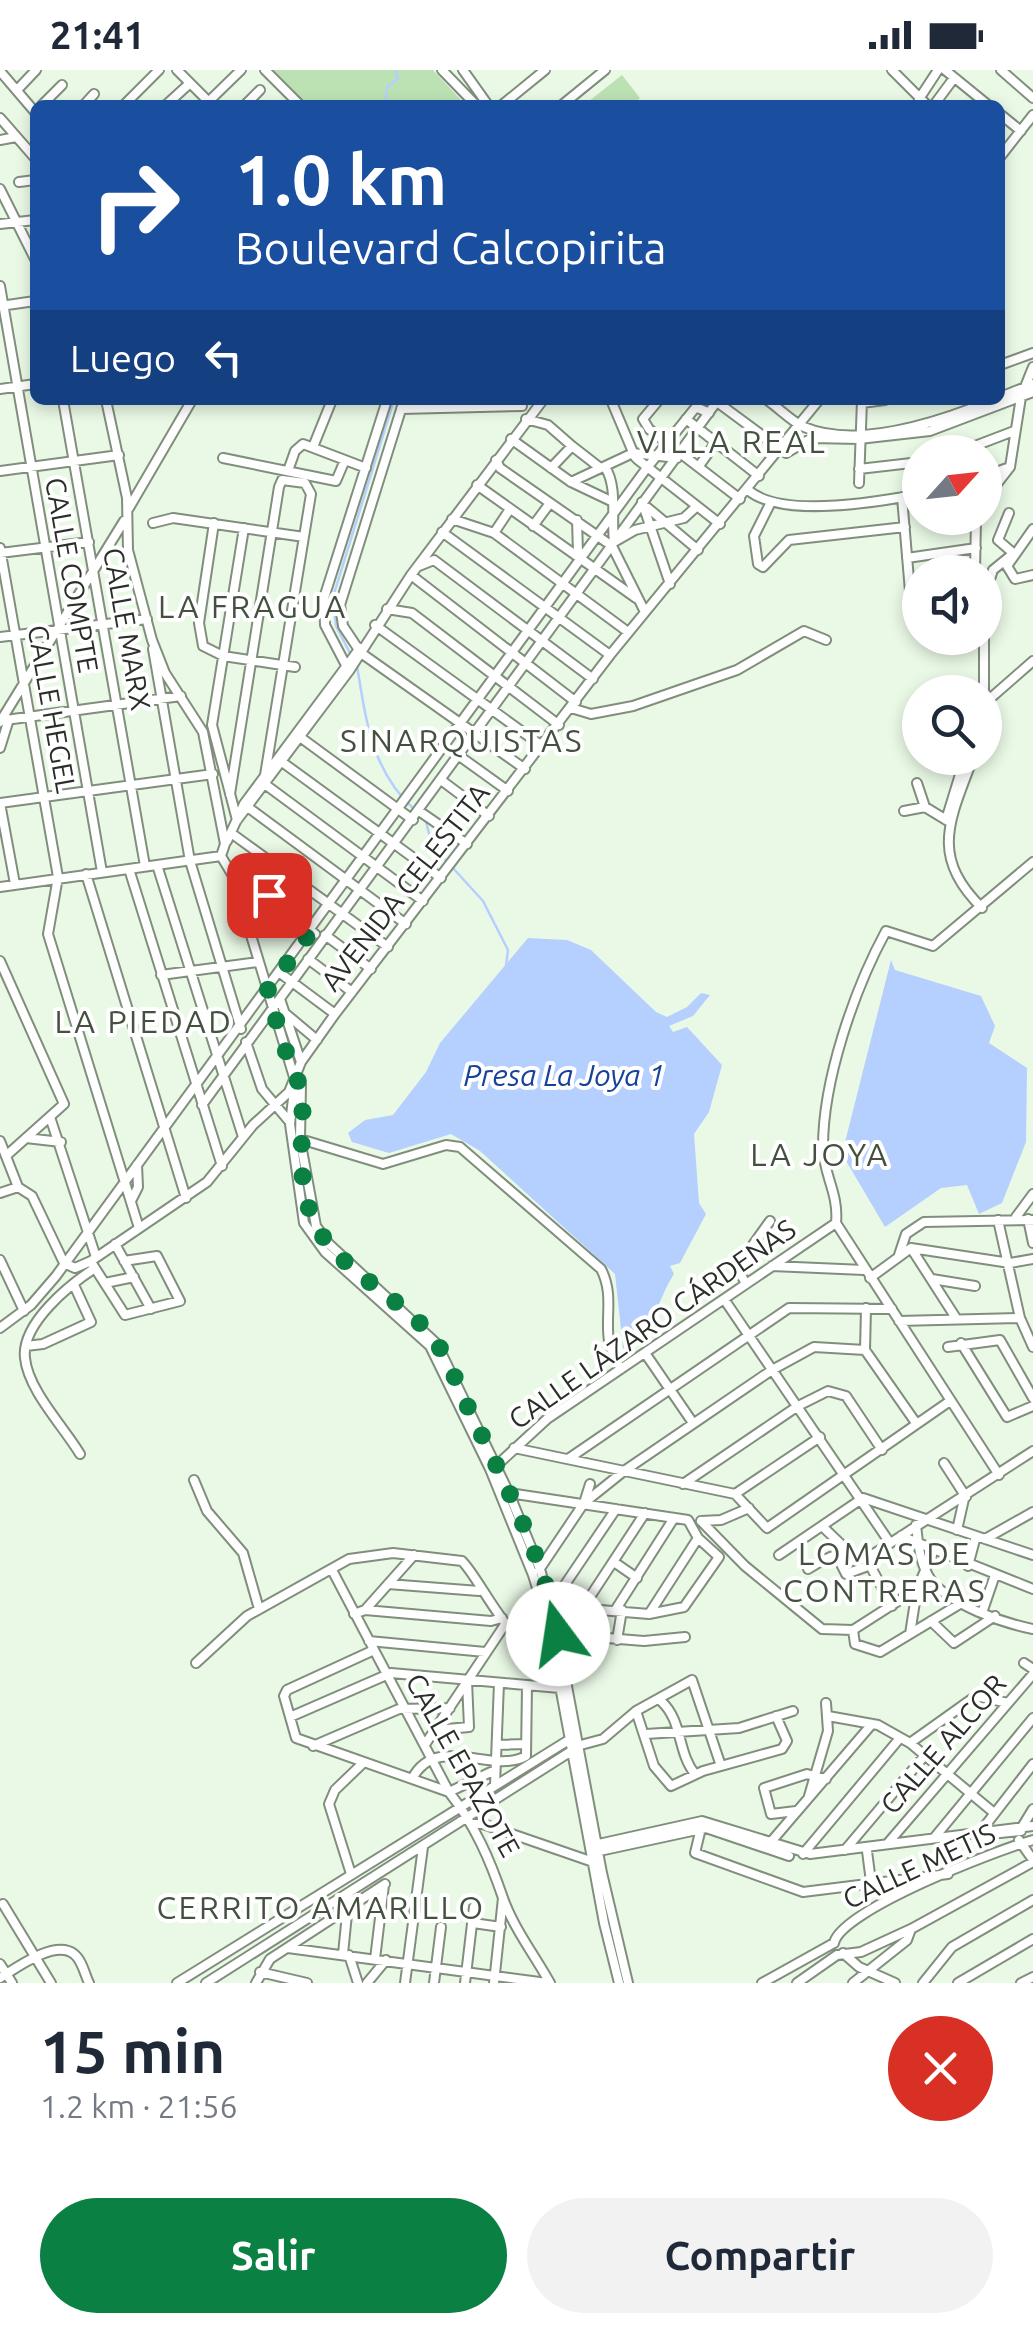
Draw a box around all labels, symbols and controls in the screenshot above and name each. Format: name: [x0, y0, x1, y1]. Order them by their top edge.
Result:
text: 21:41: [50, 14, 145, 56]
icon: right: [70, 140, 200, 270]
text: 1.0 km: [235, 140, 447, 218]
text: Boulevard Calcopirita: [235, 222, 667, 273]
icon: left: [196, 330, 251, 385]
text: Luego: [70, 337, 176, 379]
district label: VILLA REAL: [637, 423, 827, 459]
north arrow: [902, 435, 1002, 535]
map controls: [902, 435, 1002, 775]
street label: CALLE COMPTE: [40, 475, 105, 675]
street label: CALLE MARX: [98, 545, 157, 713]
button: sound: [902, 555, 1002, 655]
district label: LA FRAGUA: [158, 588, 348, 624]
street label: CALLE HEGEL: [22, 623, 83, 795]
button: search: [902, 675, 1002, 775]
district label: SINARQUISTAS: [340, 722, 584, 758]
street label: AVENIDA CELESTITA: [314, 777, 495, 996]
pin: [227, 853, 312, 938]
icon: arrive: [242, 868, 297, 923]
district label: LA PIEDAD: [55, 1003, 233, 1039]
water label: Presa La Joya 1: [464, 1058, 664, 1092]
district label: LA JOYA: [750, 1136, 890, 1172]
street label: CALLE LÁZARO CÁRDENAS: [502, 1212, 801, 1435]
district label: LOMAS DE CONTRERAS: [783, 1535, 987, 1608]
position arrow: [506, 1582, 610, 1686]
street label: CALLE EPAZOTE: [400, 1668, 527, 1862]
street label: CALLE ALCOR: [874, 1668, 1011, 1820]
street label: CALLE METIS: [838, 1817, 1000, 1914]
district label: CERRITO AMARILLO: [156, 1889, 486, 1925]
button: close: [888, 2016, 993, 2121]
text: 15 min: [40, 2017, 225, 2084]
text: 1.2 km · 21:56: [40, 2088, 238, 2124]
button: Salir: [40, 2198, 507, 2313]
button: Compartir: [527, 2198, 993, 2313]

